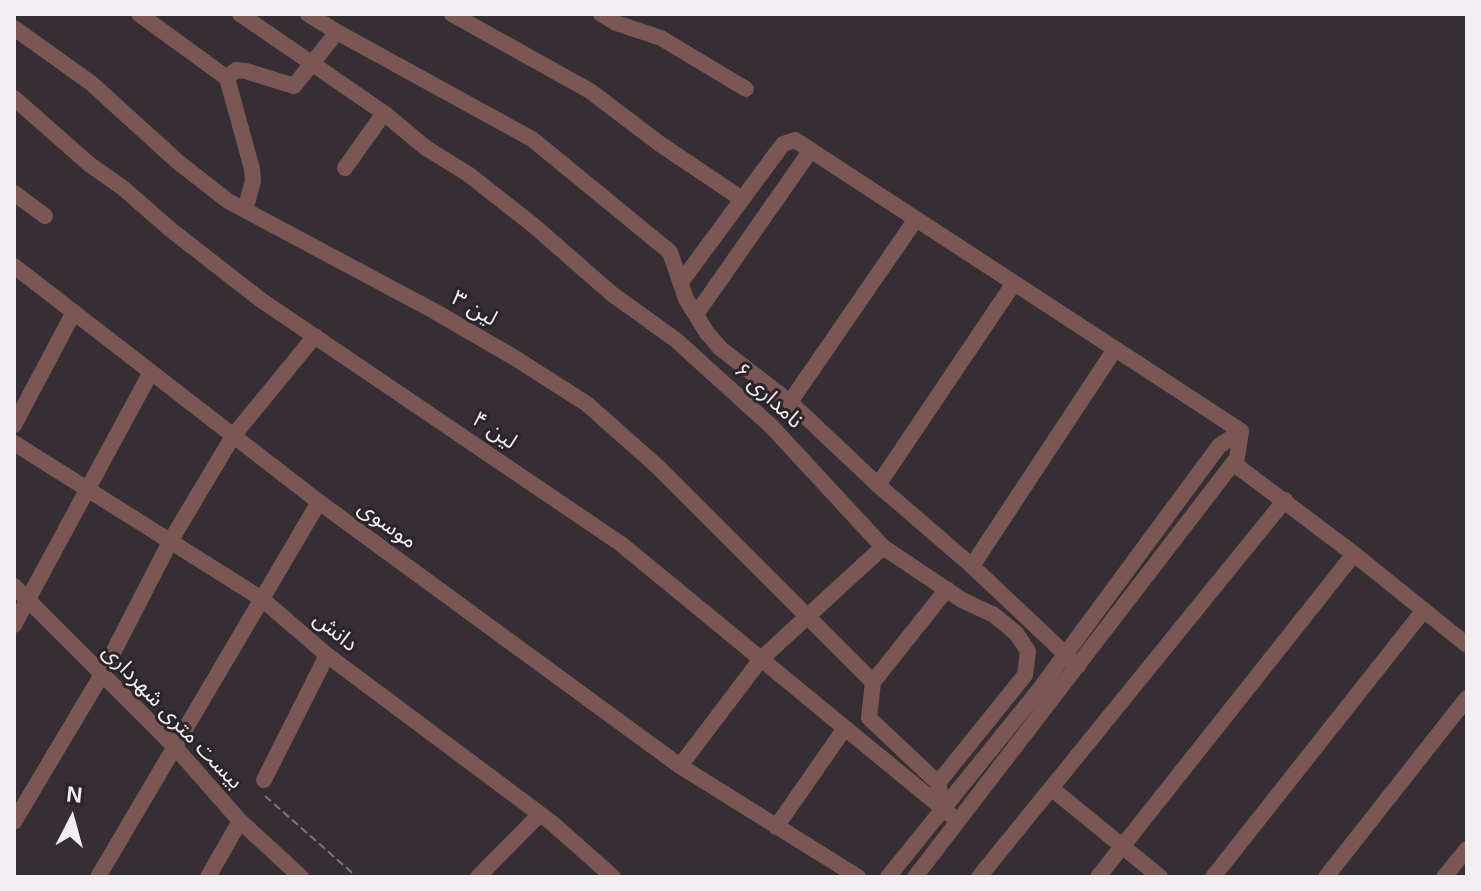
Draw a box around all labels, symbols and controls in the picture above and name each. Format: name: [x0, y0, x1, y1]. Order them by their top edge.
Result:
street label: لین ۳: [446, 285, 502, 333]
street label: نامداری ۶: [728, 358, 808, 434]
street label: لین ۴: [466, 406, 522, 456]
street label: موسوی: [352, 495, 422, 555]
street label: دانش: [307, 606, 363, 658]
street label: بیست متری شهرداری: [96, 639, 248, 795]
north arrow: [32, 779, 112, 859]
text: N: [65, 781, 84, 808]

